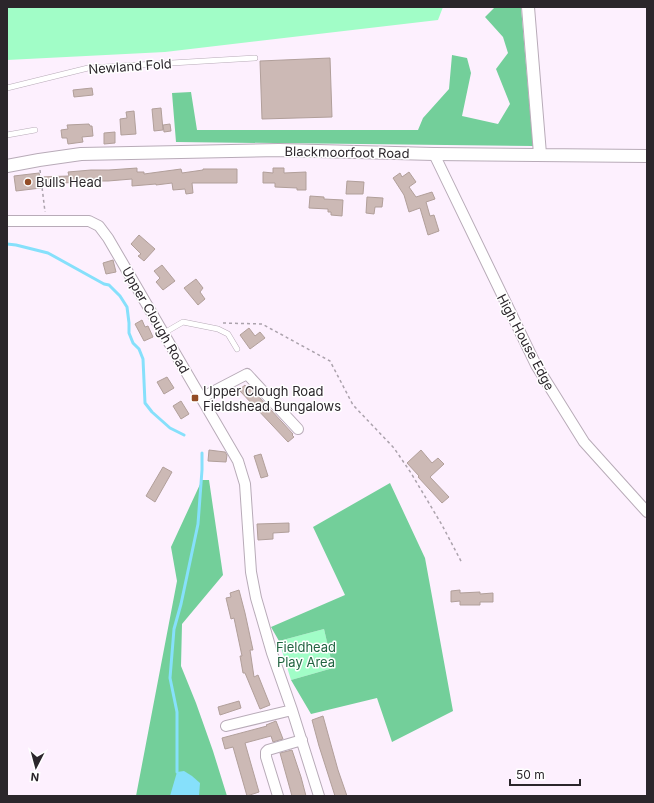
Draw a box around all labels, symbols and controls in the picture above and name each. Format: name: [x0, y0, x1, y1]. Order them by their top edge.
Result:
street label: Newland Fold: [88, 55, 172, 77]
street label: Blackmoorfoot Road: [284, 143, 410, 161]
place label: Bulls Head: [36, 174, 102, 190]
marker: Bulls Head: [23, 177, 33, 187]
street label: Upper Clough Road: [119, 264, 193, 376]
street label: High House Edge: [494, 291, 558, 393]
place label: Upper Clough Road Fieldshead Bungalows: [203, 383, 341, 414]
marker: Upper Clough Road Fieldshead Bungalows: [190, 393, 200, 403]
park label: Fieldhead Play Area: [276, 639, 336, 670]
north arrow: [16, 747, 56, 787]
scale bar: [510, 761, 580, 787]
text: 50 m: [516, 767, 545, 782]
text: N: [30, 770, 40, 784]

